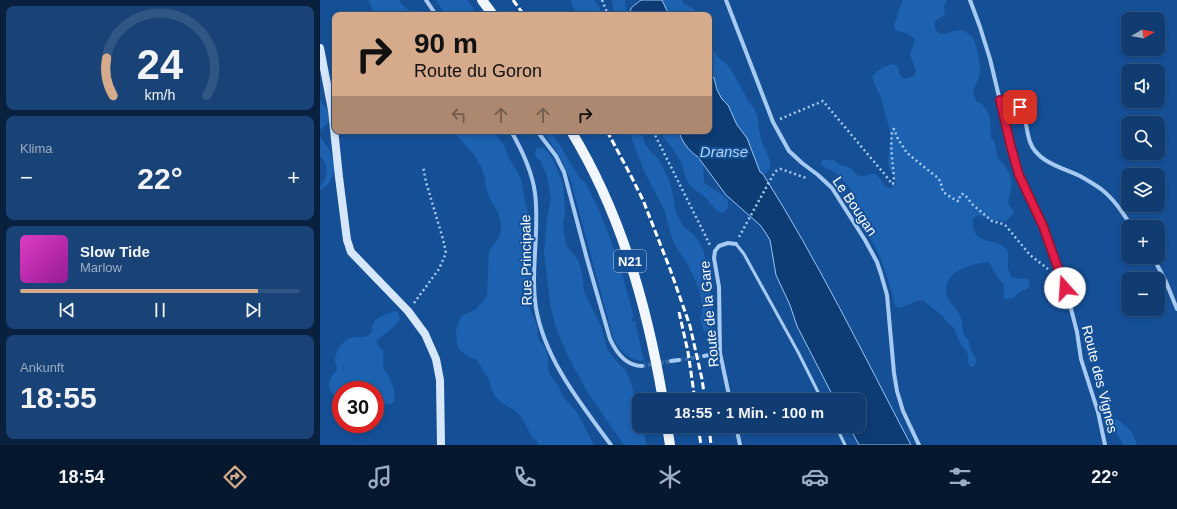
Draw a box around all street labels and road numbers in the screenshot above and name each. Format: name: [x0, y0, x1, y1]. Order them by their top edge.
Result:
street label: Le Bougan: [829, 173, 881, 239]
street label: Rue Principale: [517, 214, 535, 306]
road number: N21: [614, 250, 646, 272]
street label: Route de la Gare: [696, 260, 722, 368]
street label: Route des Vignes: [1079, 324, 1121, 434]

